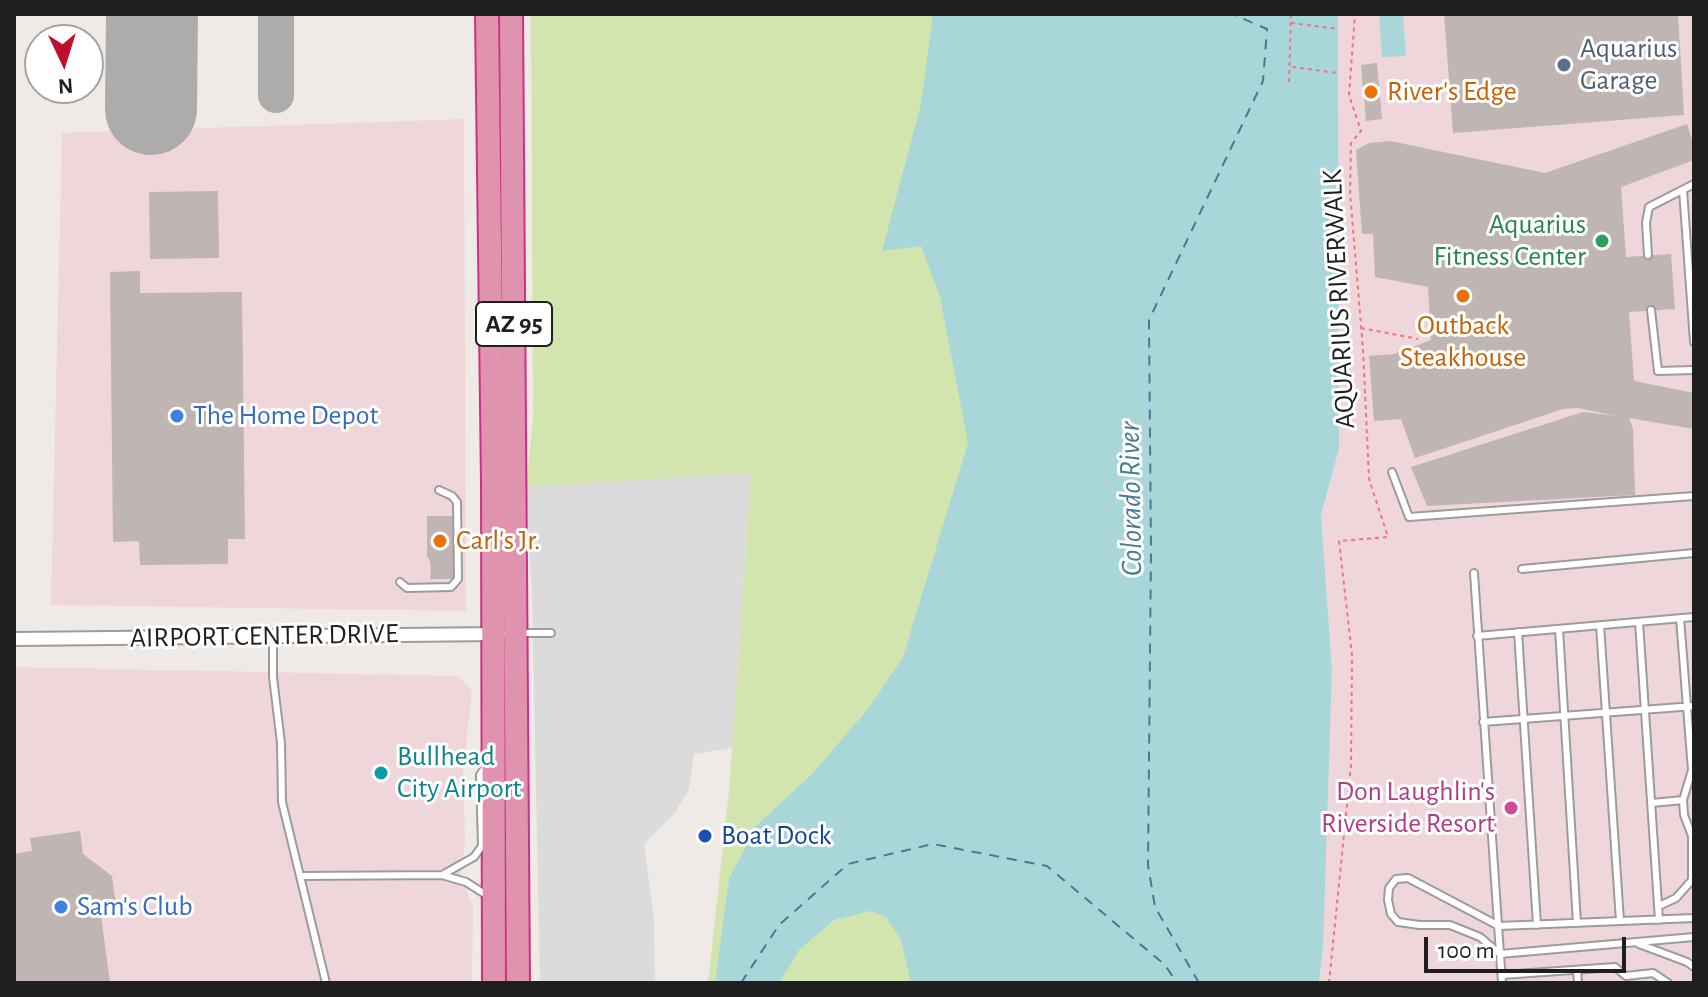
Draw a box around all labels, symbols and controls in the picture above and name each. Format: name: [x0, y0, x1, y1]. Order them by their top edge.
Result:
north arrow: [24, 24, 104, 104]
place label: Aquarius Garage: [1580, 32, 1677, 98]
marker: Aquarius Garage: [1555, 56, 1573, 74]
text: N: [57, 74, 74, 97]
place label: River's Edge: [1387, 75, 1517, 109]
marker: River's Edge: [1362, 83, 1380, 101]
street label: AQUARIUS RIVERWALK: [1315, 168, 1363, 430]
place label: Aquarius Fitness Center: [1434, 208, 1586, 274]
marker: Aquarius Fitness Center: [1593, 232, 1611, 250]
marker: Outback Steakhouse: [1454, 287, 1472, 305]
road number: AZ 95: [476, 302, 552, 346]
place label: Outback Steakhouse: [1400, 309, 1526, 375]
place label: The Home Depot: [193, 399, 378, 433]
marker: The Home Depot: [168, 407, 186, 425]
water label: Colorado River: [1112, 421, 1150, 577]
place label: Carl's Jr.: [456, 524, 540, 558]
marker: Carl's Jr.: [431, 532, 449, 550]
street label: AIRPORT CENTER DRIVE: [129, 617, 399, 655]
place label: Bullhead City Airport: [397, 740, 522, 806]
marker: Bullhead City Airport: [372, 764, 390, 782]
place label: Don Laughlin's Riverside Resort: [1321, 775, 1495, 841]
marker: Don Laughlin's Riverside Resort: [1502, 799, 1520, 817]
place label: Boat Dock: [721, 819, 831, 853]
marker: Boat Dock: [696, 827, 714, 845]
place label: Sam's Club: [77, 890, 193, 924]
marker: Sam's Club: [52, 898, 70, 916]
scale bar: [1428, 921, 1630, 971]
text: 100 m: [1438, 939, 1495, 963]

